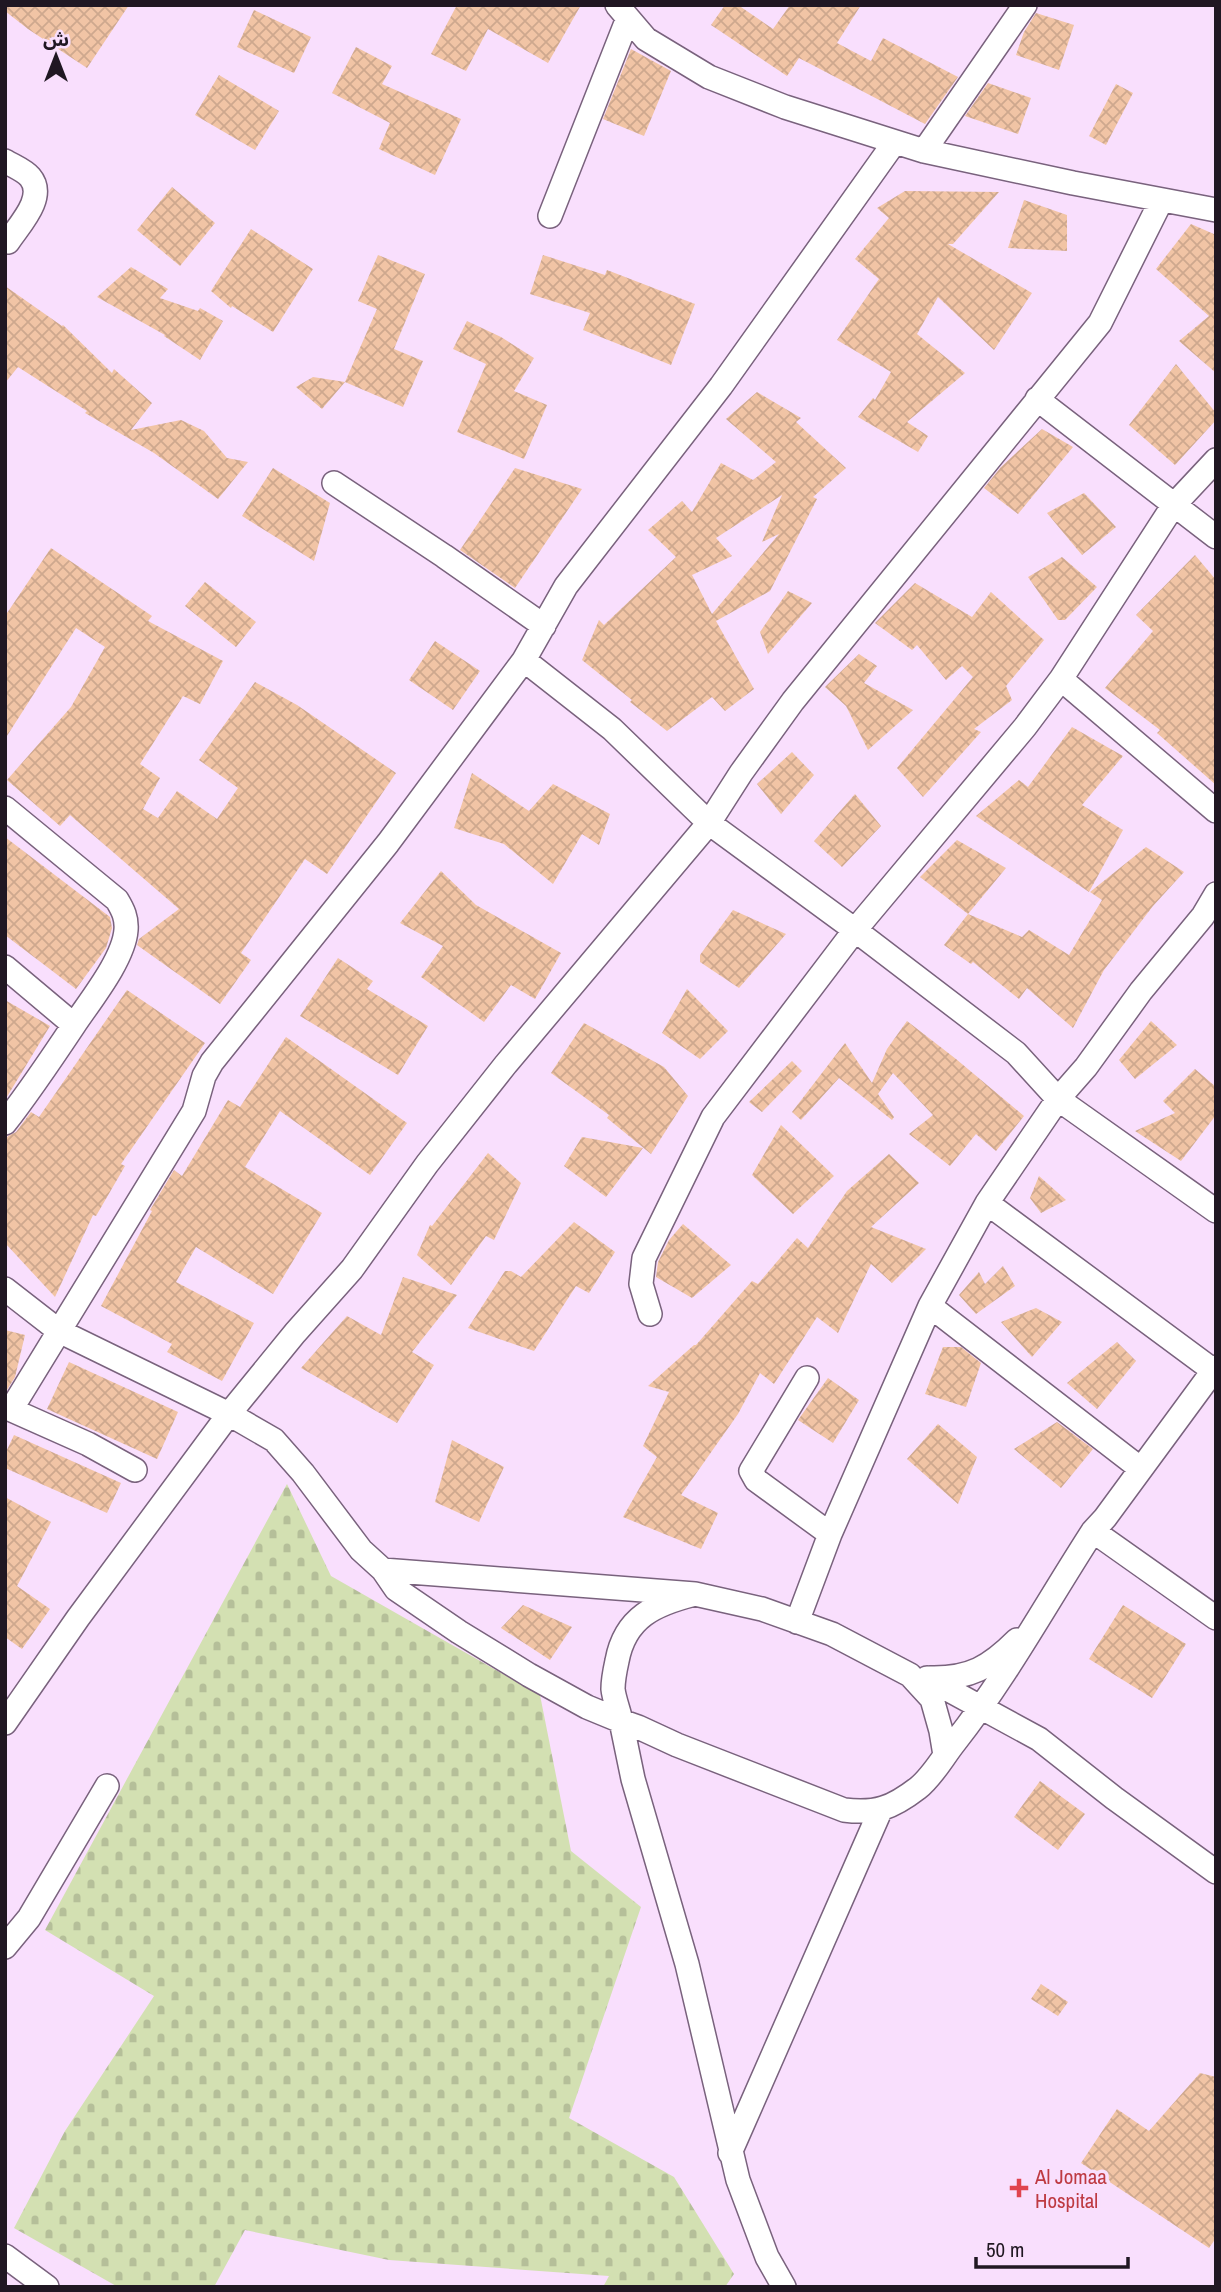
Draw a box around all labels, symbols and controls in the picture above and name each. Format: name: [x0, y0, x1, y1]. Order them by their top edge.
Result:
north arrow: [21, 21, 91, 91]
text: ش: [43, 26, 69, 52]
place label: Al Jomaa Hospital: [1034, 2162, 1107, 2215]
marker: Al Jomaa Hospital: [1009, 2178, 1029, 2198]
scale bar: [976, 2226, 1128, 2270]
text: 50 m: [986, 2235, 1024, 2264]

